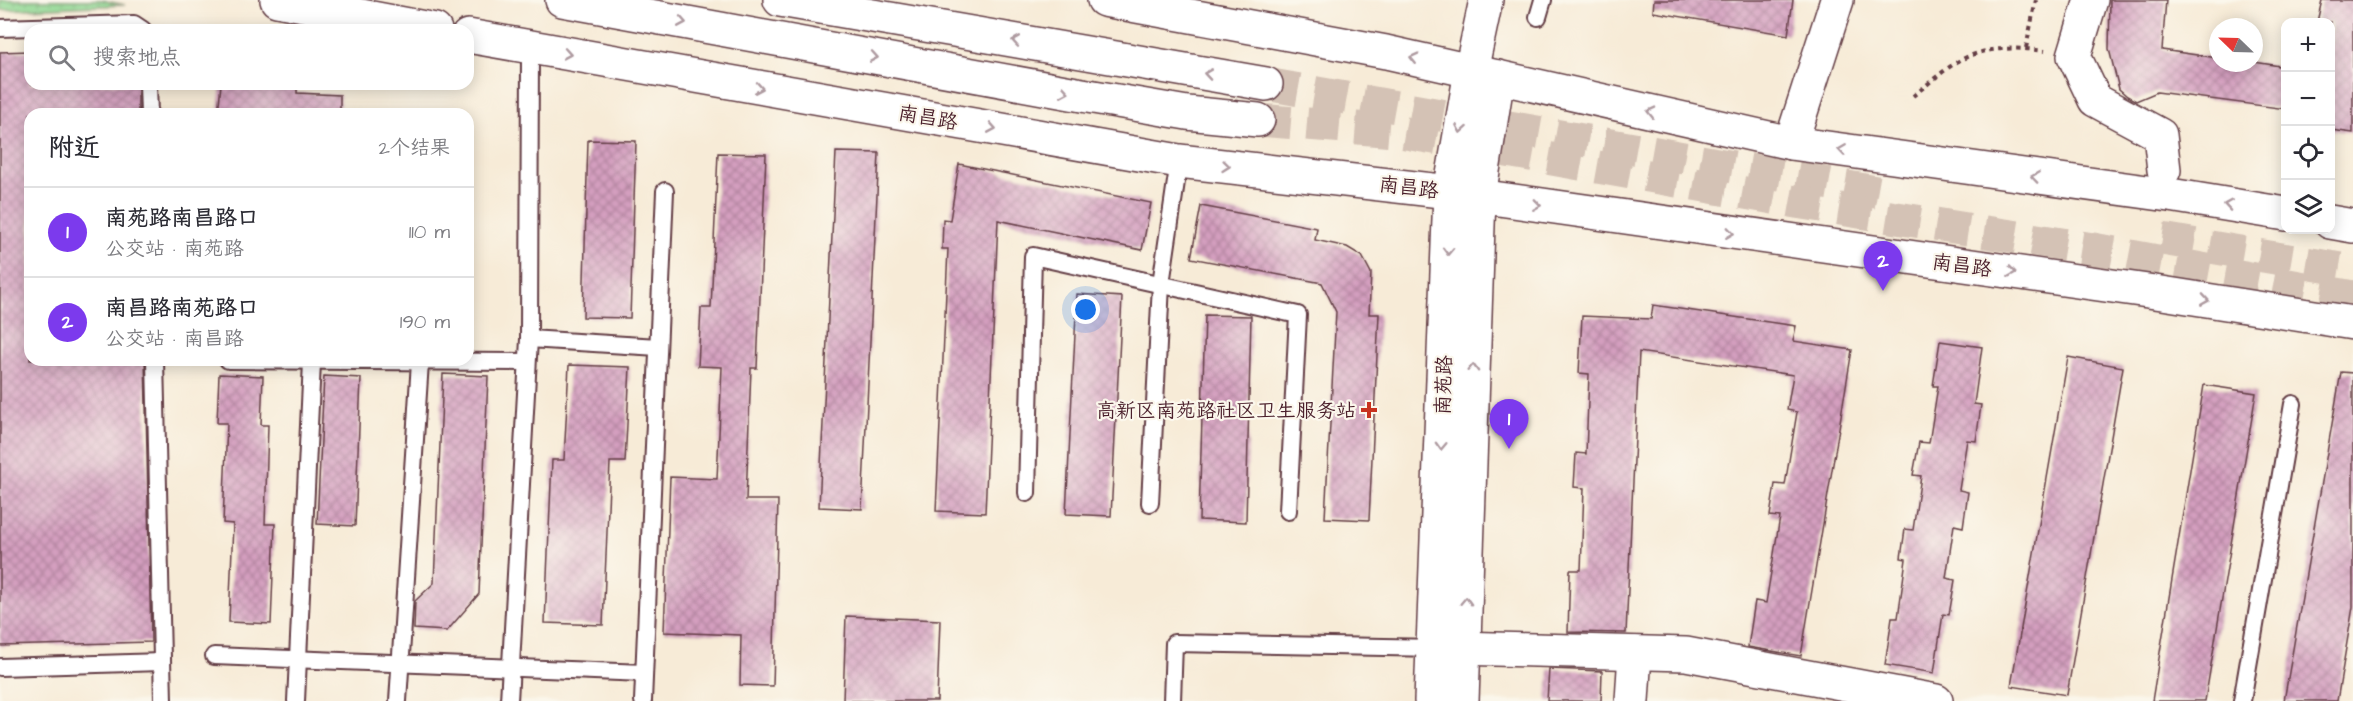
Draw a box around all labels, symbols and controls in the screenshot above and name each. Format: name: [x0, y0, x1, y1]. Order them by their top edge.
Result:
one-way arrow: [677, 15, 687, 28]
north arrow: [2209, 18, 2263, 72]
map controls: [2281, 18, 2335, 234]
button: +: [2281, 18, 2335, 72]
search box: [24, 24, 474, 90]
one-way arrow: [1011, 35, 1021, 47]
icon: search: [45, 41, 78, 74]
text: 搜索地点: [93, 42, 181, 73]
one-way arrow: [562, 48, 571, 60]
one-way arrow: [868, 50, 878, 63]
one-way arrow: [1409, 53, 1419, 66]
one-way arrow: [1204, 69, 1213, 81]
button: −: [2281, 72, 2335, 126]
one-way arrow: [754, 81, 764, 94]
one-way arrow: [1060, 85, 1070, 98]
street label: 南昌路: [896, 99, 961, 137]
one-way arrow: [1646, 107, 1656, 120]
one-way arrow: [988, 122, 997, 134]
one-way arrow: [1455, 124, 1468, 134]
button: locate: [2281, 126, 2335, 180]
text: 附近: [48, 130, 100, 166]
text: 2个结果: [379, 134, 450, 162]
one-way arrow: [1837, 145, 1846, 157]
one-way arrow: [1222, 159, 1231, 172]
street label: 南昌路: [1377, 170, 1441, 206]
one-way arrow: [2030, 171, 2039, 184]
button: layers: [2281, 180, 2335, 234]
one-way arrow: [1532, 198, 1541, 210]
one-way arrow: [2223, 199, 2233, 212]
text: 南苑路南昌路口: [105, 203, 259, 234]
text: 1: [66, 218, 69, 246]
text: 110 m: [409, 218, 450, 246]
one-way arrow: [1725, 226, 1734, 238]
text: 公交站 · 南苑路: [105, 235, 244, 263]
pin: 2: [1864, 242, 1902, 291]
one-way arrow: [1442, 246, 1455, 255]
street label: 南昌路: [1930, 248, 1995, 284]
one-way arrow: [2007, 266, 2017, 278]
text: 南昌路南苑路口: [105, 293, 259, 324]
one-way arrow: [2200, 293, 2210, 305]
your location: [1071, 295, 1100, 324]
text: 2: [62, 308, 73, 336]
text: 190 m: [400, 308, 450, 336]
text: 公交站 · 南昌路: [105, 325, 244, 353]
street label: 南苑路: [1429, 354, 1459, 416]
one-way arrow: [1466, 364, 1479, 373]
place label: 高新区南苑路社区卫生服务站: [1096, 397, 1356, 425]
pin: 1: [1490, 400, 1528, 449]
marker: 高新区南苑路社区卫生服务站: [1360, 401, 1378, 419]
one-way arrow: [1435, 441, 1447, 450]
one-way arrow: [1459, 596, 1472, 605]

